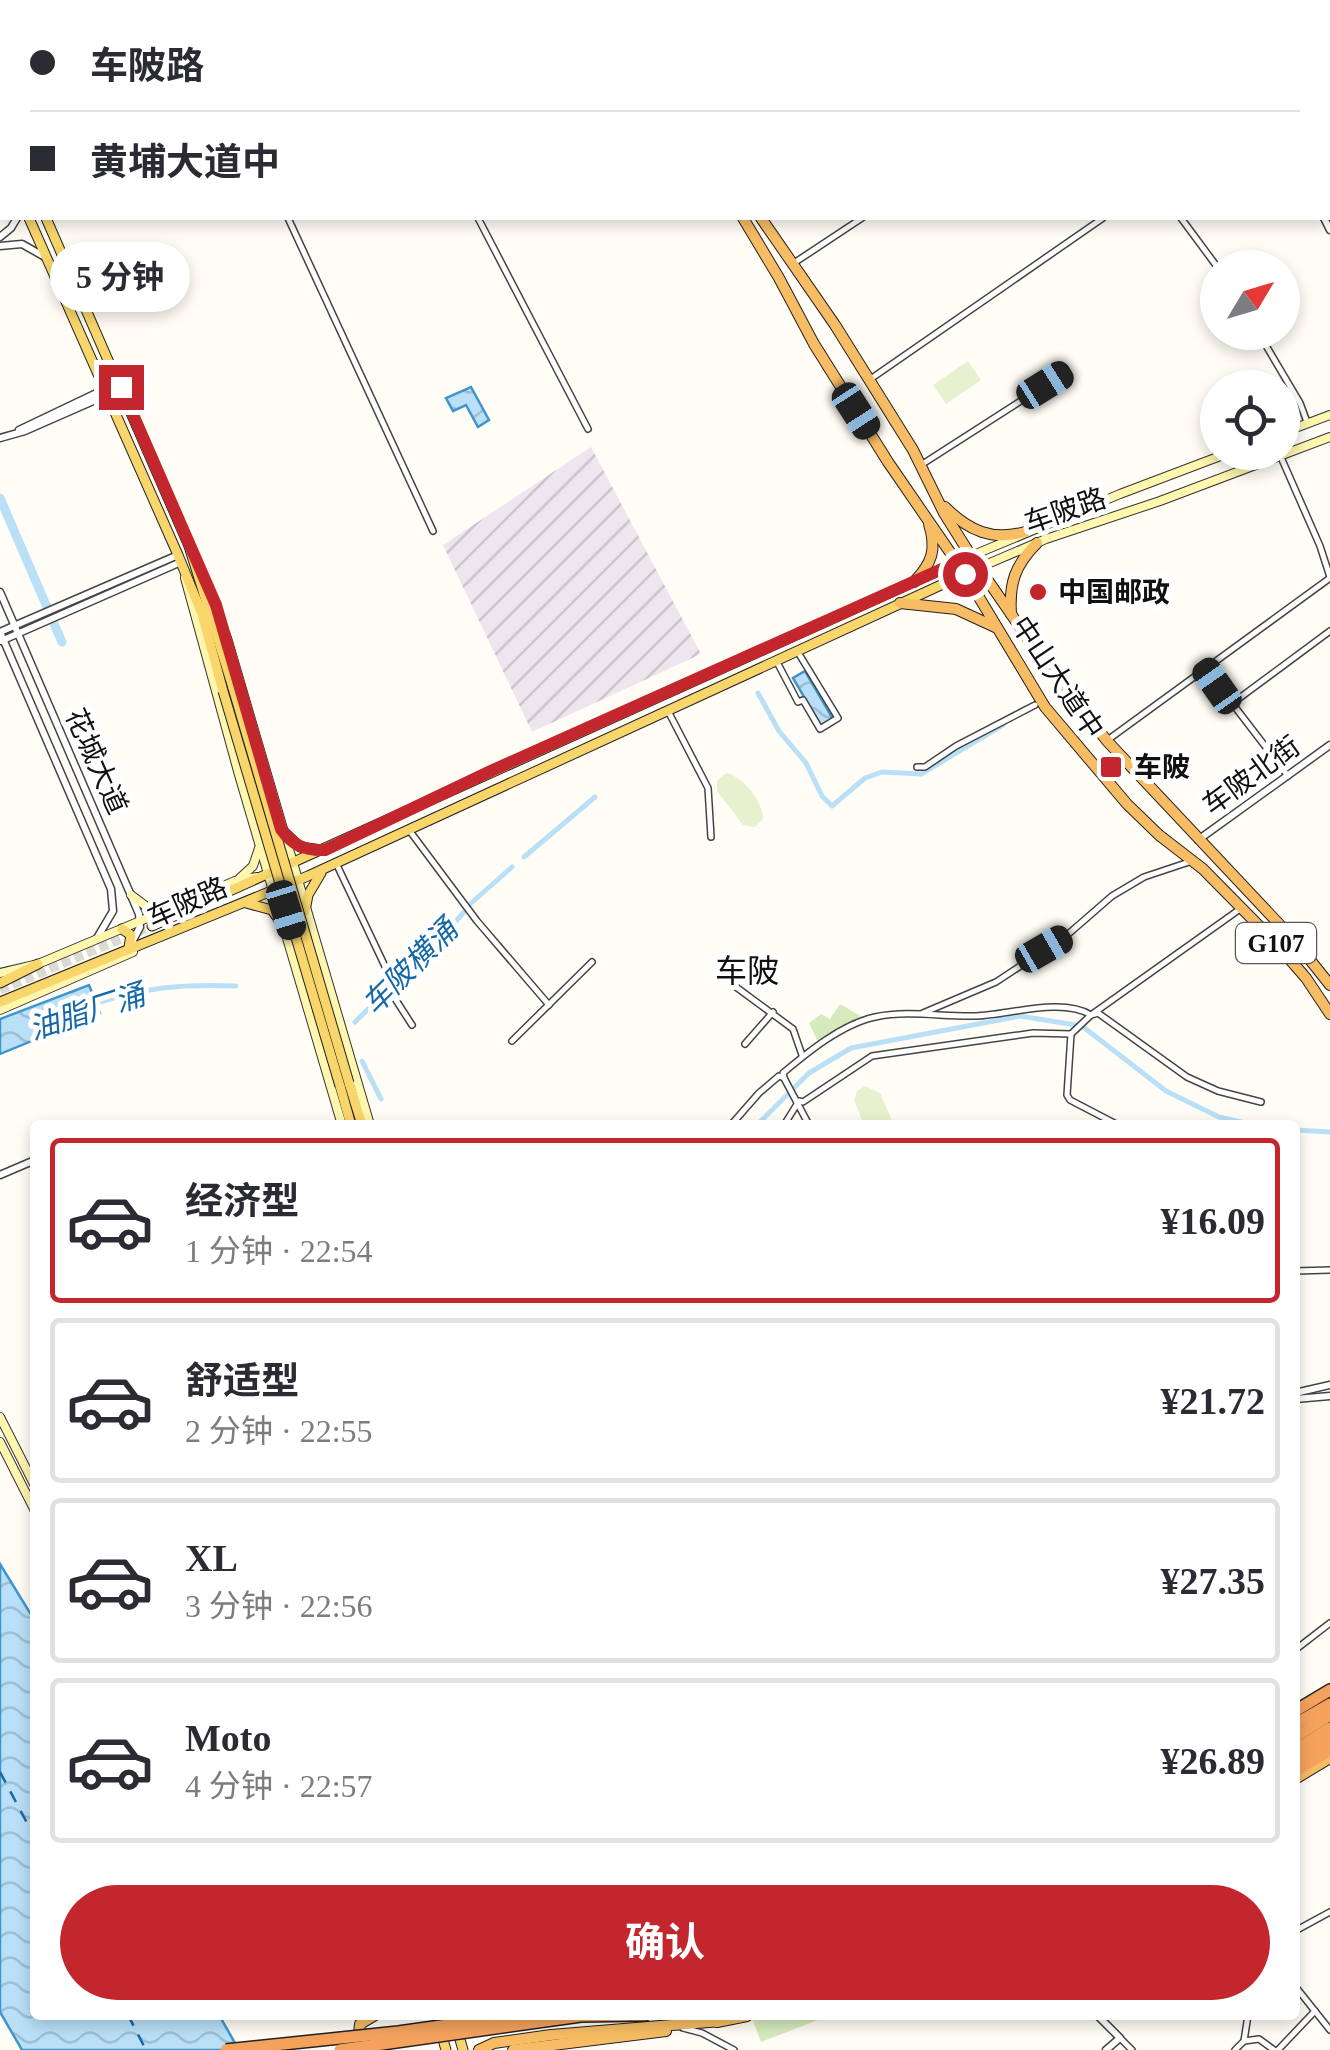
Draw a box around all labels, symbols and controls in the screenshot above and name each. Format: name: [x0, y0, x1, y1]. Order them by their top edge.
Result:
text: 车陂路: [90, 45, 204, 87]
text: 黄埔大道中: [90, 141, 280, 183]
callout: 5 分钟: [51, 242, 191, 312]
north arrow: [1200, 250, 1300, 350]
map controls: [1200, 250, 1300, 470]
text: 5 分钟: [76, 259, 164, 295]
car: [1012, 356, 1078, 414]
route end: [99, 365, 144, 410]
button: locate: [1200, 370, 1300, 470]
car: [827, 378, 885, 444]
street label: 车陂路: [1020, 482, 1110, 539]
route start: [943, 552, 988, 597]
place label: 中国邮政: [1058, 577, 1170, 608]
marker: 中国邮政: [1027, 581, 1049, 603]
street label: 中山大道中: [1006, 611, 1110, 744]
car: [1188, 653, 1246, 719]
street label: 花城大道: [60, 704, 133, 819]
street label: 车陂北街: [1197, 730, 1306, 821]
place label: 车陂: [1134, 752, 1190, 783]
marker: 车陂: [1098, 754, 1124, 780]
street label: 车陂路: [143, 871, 232, 934]
car: [263, 877, 309, 943]
water label: 车陂横涌: [356, 910, 466, 1021]
car: [1011, 921, 1077, 977]
road number: G107: [1236, 923, 1316, 963]
district label: 车陂: [715, 953, 779, 989]
water label: 油脂厂涌: [25, 976, 152, 1046]
icon: car: [65, 1176, 155, 1266]
text: 经济型: [185, 1180, 299, 1222]
text: ¥16.09: [1161, 1200, 1265, 1242]
text: 1 分钟 · 22:54: [185, 1233, 373, 1269]
icon: car: [65, 1356, 155, 1446]
text: 舒适型: [185, 1360, 299, 1402]
text: ¥21.72: [1161, 1380, 1265, 1422]
text: 2 分钟 · 22:55: [185, 1413, 373, 1449]
icon: car: [65, 1536, 155, 1626]
text: XL: [185, 1537, 238, 1579]
text: ¥27.35: [1161, 1560, 1265, 1602]
text: 3 分钟 · 22:56: [185, 1588, 373, 1624]
icon: car: [65, 1716, 155, 1806]
text: Moto: [185, 1717, 272, 1759]
text: ¥26.89: [1161, 1740, 1265, 1782]
text: 4 分钟 · 22:57: [185, 1768, 373, 1804]
button: 确认: [60, 1885, 1270, 2000]

